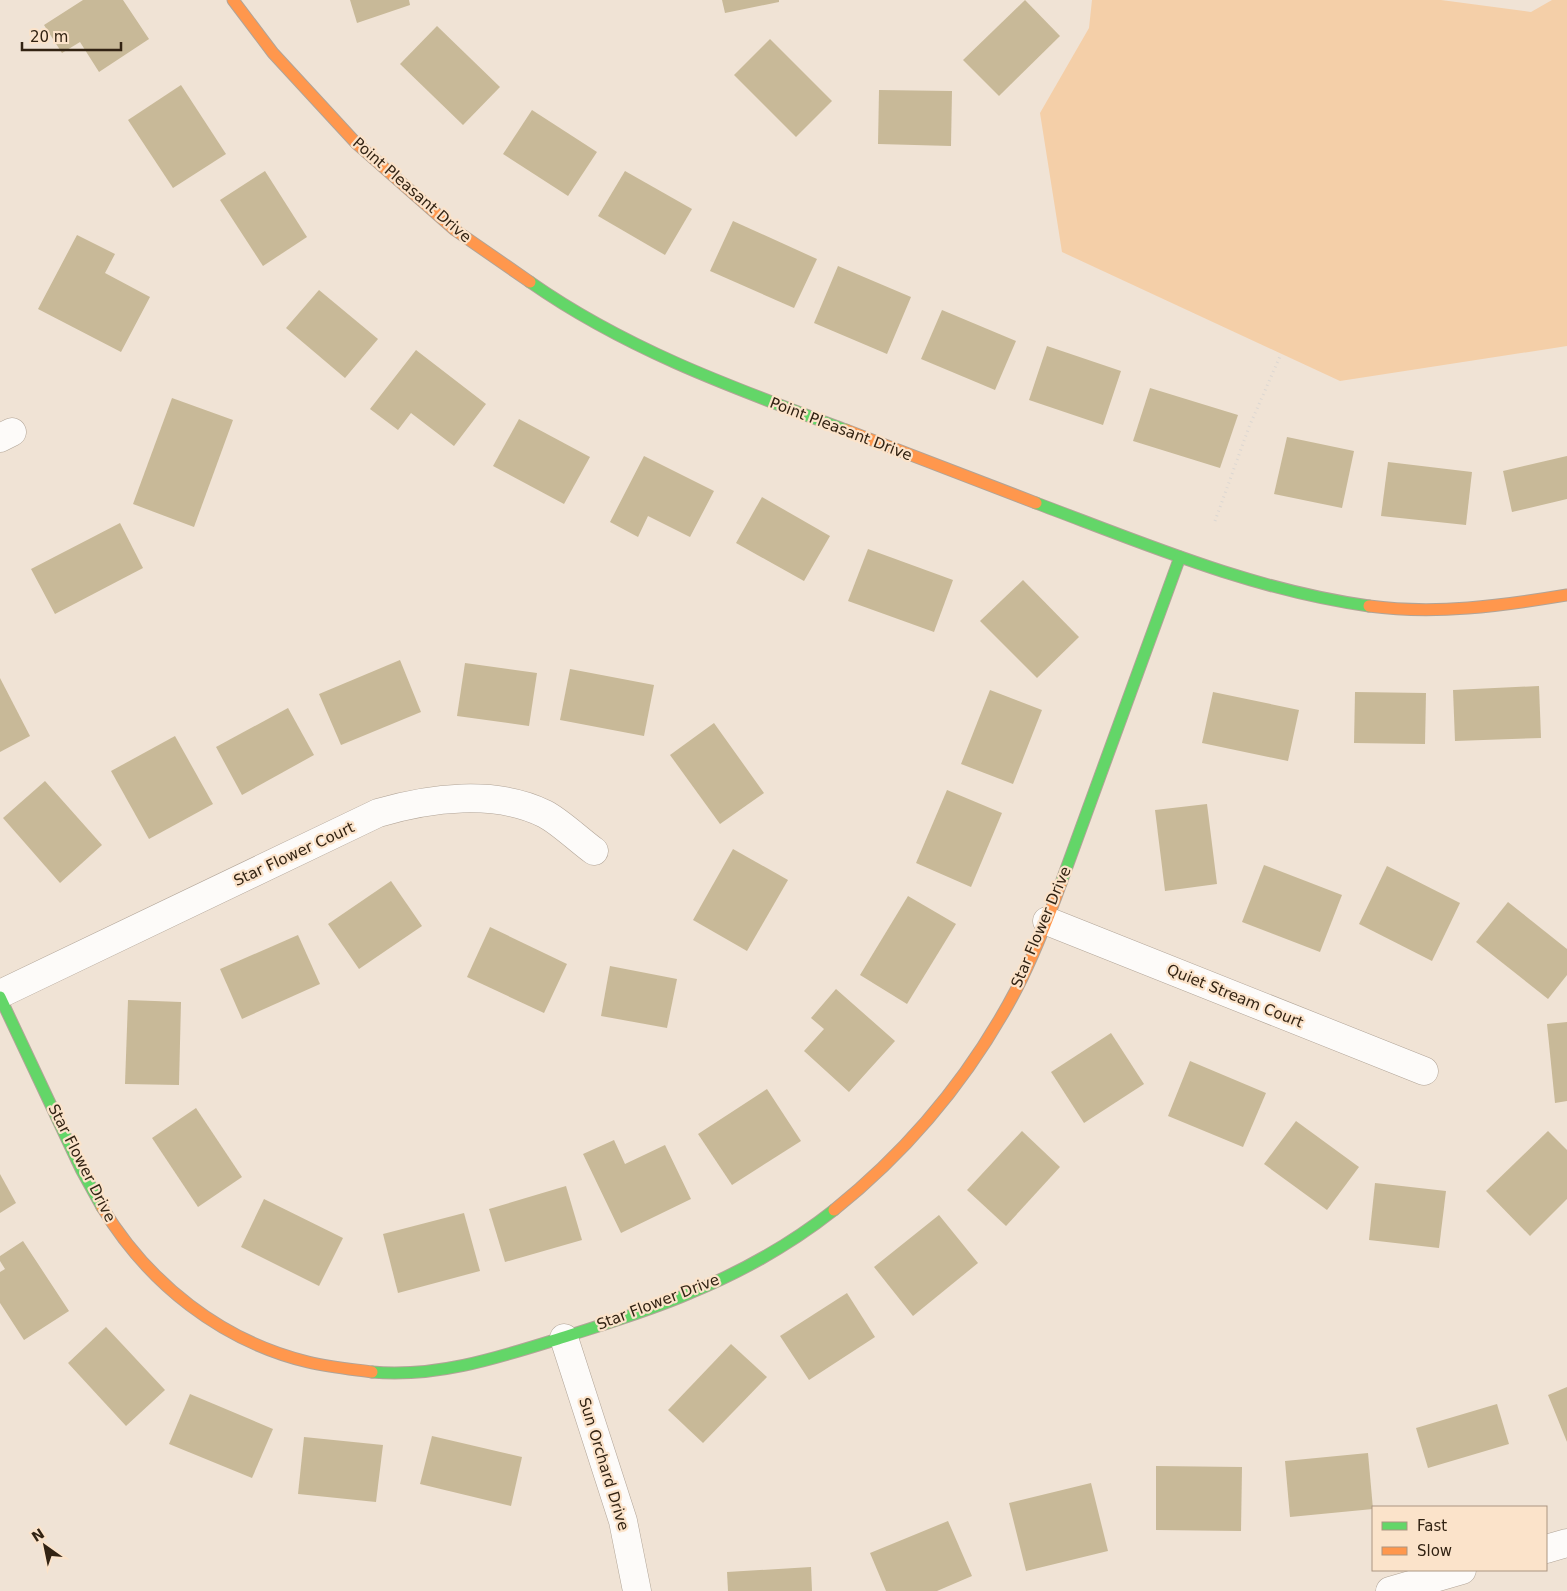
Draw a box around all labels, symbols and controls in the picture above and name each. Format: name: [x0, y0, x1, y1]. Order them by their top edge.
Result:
scale bar: [22, 20, 121, 52]
text: 20 m: [30, 28, 68, 46]
street label: Point Pleasant Drive: [349, 134, 475, 246]
street label: Point Pleasant Drive: [767, 394, 915, 464]
street label: Star Flower Court: [231, 818, 357, 890]
street label: Star Flower Drive: [1007, 864, 1075, 990]
street label: Quiet Stream Court: [1164, 960, 1306, 1032]
street label: Star Flower Drive: [44, 1101, 120, 1225]
street label: Star Flower Drive: [594, 1270, 722, 1334]
street label: Sun Orchard Drive: [575, 1395, 633, 1533]
legend: [1372, 1506, 1547, 1571]
text: Fast: [1417, 1517, 1447, 1535]
north arrow: [20, 1521, 70, 1571]
text: N: [29, 1525, 47, 1545]
text: Slow: [1417, 1542, 1452, 1560]

